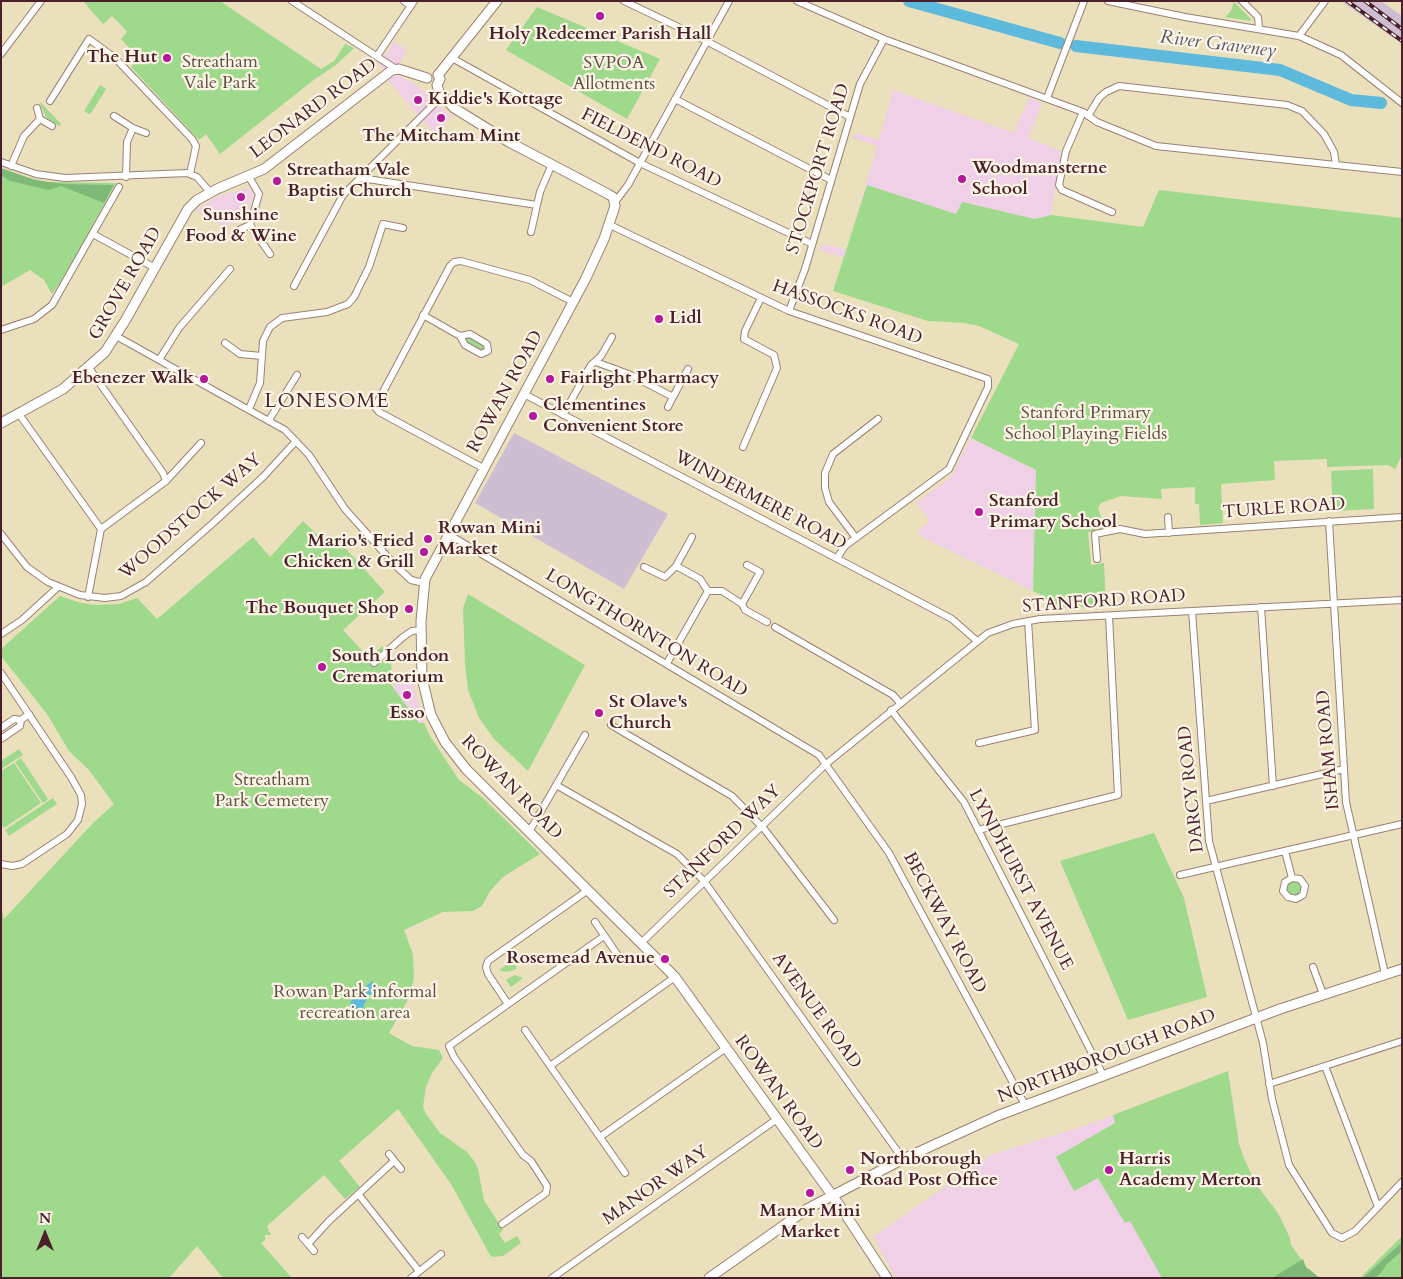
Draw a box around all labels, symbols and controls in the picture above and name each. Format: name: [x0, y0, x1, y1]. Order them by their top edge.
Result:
marker: Holy Redeemer Parish Hall: [594, 10, 606, 22]
place label: Holy Redeemer Parish Hall: [489, 24, 711, 46]
water label: River Graveney: [1159, 27, 1277, 63]
place label: The Hut: [86, 47, 157, 69]
marker: The Hut: [161, 52, 173, 64]
park label: Streatham Vale Park: [182, 52, 258, 94]
park label: SVPOA Allotments: [573, 53, 655, 96]
street label: LEONARD ROAD: [246, 54, 382, 164]
street label: STOCKPORT ROAD: [783, 81, 855, 257]
place label: Kiddie's Kottage: [428, 89, 563, 111]
marker: Kiddie's Kottage: [412, 94, 424, 106]
street label: FIELDEND ROAD: [577, 104, 725, 194]
marker: The Mitcham Mint: [435, 112, 447, 124]
place label: The Mitcham Mint: [362, 126, 520, 148]
place label: Woodmansterne School: [972, 158, 1107, 200]
place label: Streatham Vale Baptist Church: [287, 160, 412, 202]
marker: Woodmansterne School: [956, 173, 968, 185]
marker: Streatham Vale Baptist Church: [271, 175, 283, 187]
marker: Sunshine Food & Wine: [235, 191, 247, 203]
place label: Sunshine Food & Wine: [185, 205, 297, 248]
street label: GROVE ROAD: [85, 224, 167, 344]
street label: HASSOCKS ROAD: [769, 276, 925, 350]
place label: Lidl: [669, 308, 702, 330]
marker: Lidl: [653, 313, 665, 325]
street label: ROWAN ROAD: [463, 327, 549, 457]
place label: Ebenezer Walk: [71, 368, 194, 390]
place label: Fairlight Pharmacy: [560, 368, 719, 390]
marker: Ebenezer Walk: [198, 373, 210, 385]
marker: Fairlight Pharmacy: [544, 373, 556, 385]
district label: LONESOME: [263, 390, 391, 414]
place label: Clementines Convenient Store: [543, 395, 684, 438]
park label: Stanford Primary School Playing Fields: [1005, 403, 1167, 446]
marker: Clementines Convenient Store: [527, 410, 539, 422]
street label: WINDERMERE ROAD: [670, 447, 850, 555]
street label: WOODSTOCK WAY: [115, 449, 267, 585]
place label: Stanford Primary School: [989, 491, 1117, 534]
street label: TURLE ROAD: [1222, 494, 1346, 524]
marker: Stanford Primary School: [973, 506, 985, 518]
place label: Rowan Mini Market: [438, 518, 541, 560]
place label: Mario's Fried Chicken & Grill: [283, 531, 414, 574]
marker: Rowan Mini Market: [422, 533, 434, 545]
marker: Mario's Fried Chicken & Grill: [418, 546, 430, 558]
street label: LONGTHORNTON ROAD: [541, 565, 751, 703]
street label: STANFORD ROAD: [1022, 586, 1186, 618]
place label: The Bouquet Shop: [245, 598, 399, 620]
marker: The Bouquet Shop: [403, 603, 415, 615]
place label: South London Crematorium: [332, 646, 449, 689]
marker: South London Crematorium: [316, 661, 328, 673]
marker: Esso: [401, 689, 413, 701]
street label: ISHAM ROAD: [1313, 689, 1345, 811]
place label: St Olave's Church: [609, 692, 688, 734]
place label: Esso: [389, 703, 425, 725]
marker: St Olave's Church: [593, 707, 605, 719]
street label: DARCY ROAD: [1175, 725, 1209, 853]
street label: ROWAN ROAD: [456, 731, 566, 845]
park label: Streatham Park Cemetery: [215, 770, 329, 812]
street label: STANFORD WAY: [660, 781, 786, 903]
street label: LYNDHURST AVENUE: [963, 786, 1077, 974]
street label: BECKWAY ROAD: [898, 849, 990, 997]
place label: Rosemead Avenue: [506, 948, 655, 970]
street label: AVENUE ROAD: [767, 949, 865, 1073]
marker: Rosemead Avenue: [659, 953, 671, 965]
park label: Rowan Park informal recreation area: [273, 982, 437, 1024]
street label: NORTHBOROUGH ROAD: [995, 1005, 1219, 1109]
street label: ROWAN ROAD: [729, 1031, 827, 1155]
street label: MANOR WAY: [599, 1142, 713, 1230]
place label: Northborough Road Post Office: [860, 1149, 998, 1192]
place label: Harris Academy Merton: [1119, 1149, 1261, 1192]
marker: Northborough Road Post Office: [844, 1164, 856, 1176]
marker: Harris Academy Merton: [1103, 1164, 1115, 1176]
marker: Manor Mini Market: [804, 1187, 816, 1199]
place label: Manor Mini Market: [760, 1201, 860, 1244]
north arrow: [20, 1209, 70, 1259]
text: N: [39, 1209, 51, 1228]

